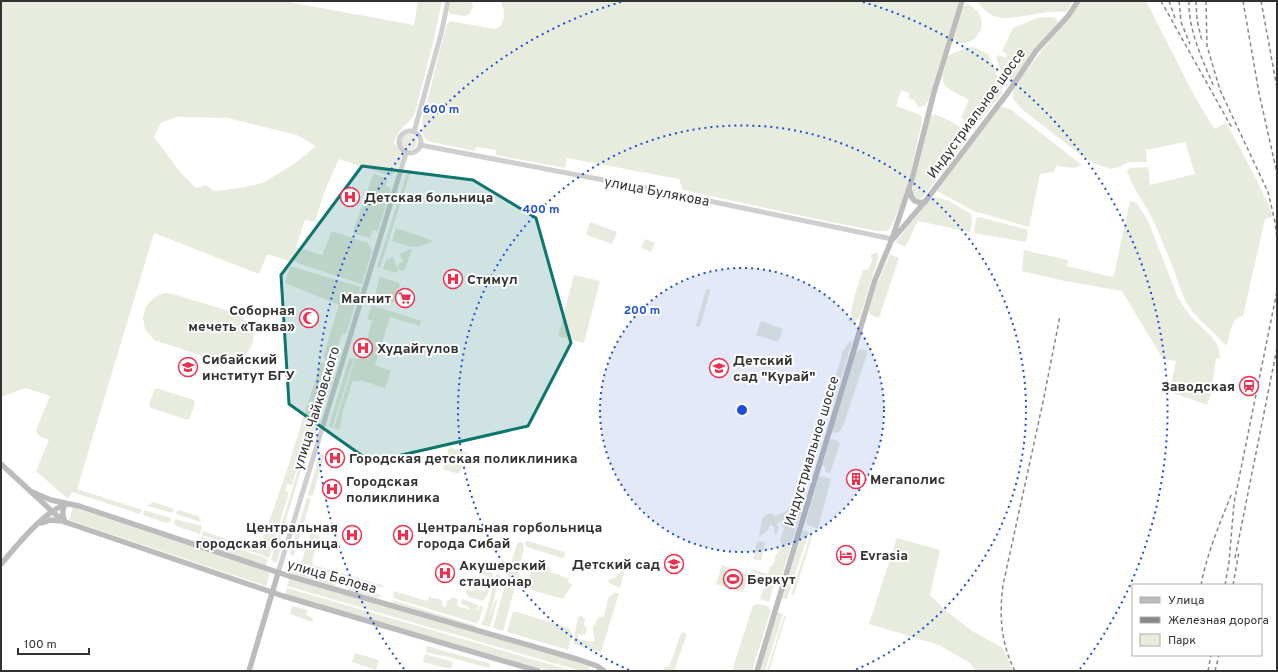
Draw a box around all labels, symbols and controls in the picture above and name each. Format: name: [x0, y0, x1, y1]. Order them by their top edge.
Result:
street label: Индустриальное шоссе: [924, 46, 1030, 182]
text: 600 m: [423, 102, 459, 118]
street label: улица Булякова: [603, 174, 711, 211]
hospital icon: Детская больница: [339, 186, 361, 208]
place label: Детская больница: [364, 190, 493, 207]
text: 400 m: [522, 202, 560, 218]
hospital icon: Стимул: [442, 268, 464, 290]
place label: Стимул: [467, 272, 518, 289]
supermarket icon: Магнит: [394, 287, 416, 309]
place label: Магнит: [341, 291, 391, 308]
place label: Соборная мечеть «Таква»: [188, 303, 295, 336]
text: 200 m: [624, 303, 660, 319]
mosque icon: Соборная мечеть «Таква»: [298, 307, 320, 329]
hospital icon: Худайгулов: [352, 337, 374, 359]
place label: Худайгулов: [377, 341, 459, 358]
street label: улица Чайковского: [290, 344, 344, 472]
place label: Сибайский институт БГУ: [202, 352, 296, 385]
place label: Детский сад "Курай": [733, 353, 815, 386]
school or university icon: Сибайский институт БГУ: [177, 356, 199, 378]
school or university icon: Детский сад "Курай": [708, 357, 730, 379]
street label: Индустриальное шоссе: [781, 374, 843, 529]
station icon: Заводская: [1238, 375, 1260, 397]
place label: Заводская: [1161, 379, 1235, 396]
centre of rings: [735, 403, 749, 417]
hospital icon: Городская детская поликлиника: [324, 447, 346, 469]
place label: Городская детская поликлиника: [349, 451, 578, 468]
building icon: Мегаполис: [845, 468, 867, 490]
place label: Мегаполис: [870, 472, 945, 489]
place label: Городская поликлиника: [346, 474, 440, 507]
hospital icon: Городская поликлиника: [321, 478, 343, 500]
place label: Центральная городская больница: [195, 520, 338, 553]
place label: Центральная горбольница города Сибай: [417, 520, 602, 553]
hospital icon: Центральная городская больница: [341, 524, 363, 546]
hospital icon: Центральная горбольница города Сибай: [392, 524, 414, 546]
hotel icon: Evrasia: [835, 544, 857, 566]
place label: Evrasia: [860, 548, 908, 565]
school or university icon: Детский сад: [663, 553, 685, 575]
street label: улица Белова: [285, 557, 378, 598]
place label: Детский сад: [572, 557, 660, 574]
place label: Акушерский стационар: [459, 558, 546, 591]
hospital icon: Акушерский стационар: [434, 562, 456, 584]
sports icon: Беркут: [722, 568, 744, 590]
place label: Беркут: [747, 572, 796, 589]
legend: [1132, 584, 1262, 656]
text: Улица: [1168, 593, 1204, 609]
text: Железная дорога: [1168, 613, 1269, 629]
scale bar: [18, 630, 89, 656]
text: Парк: [1168, 633, 1196, 649]
text: 100 m: [24, 637, 57, 653]

